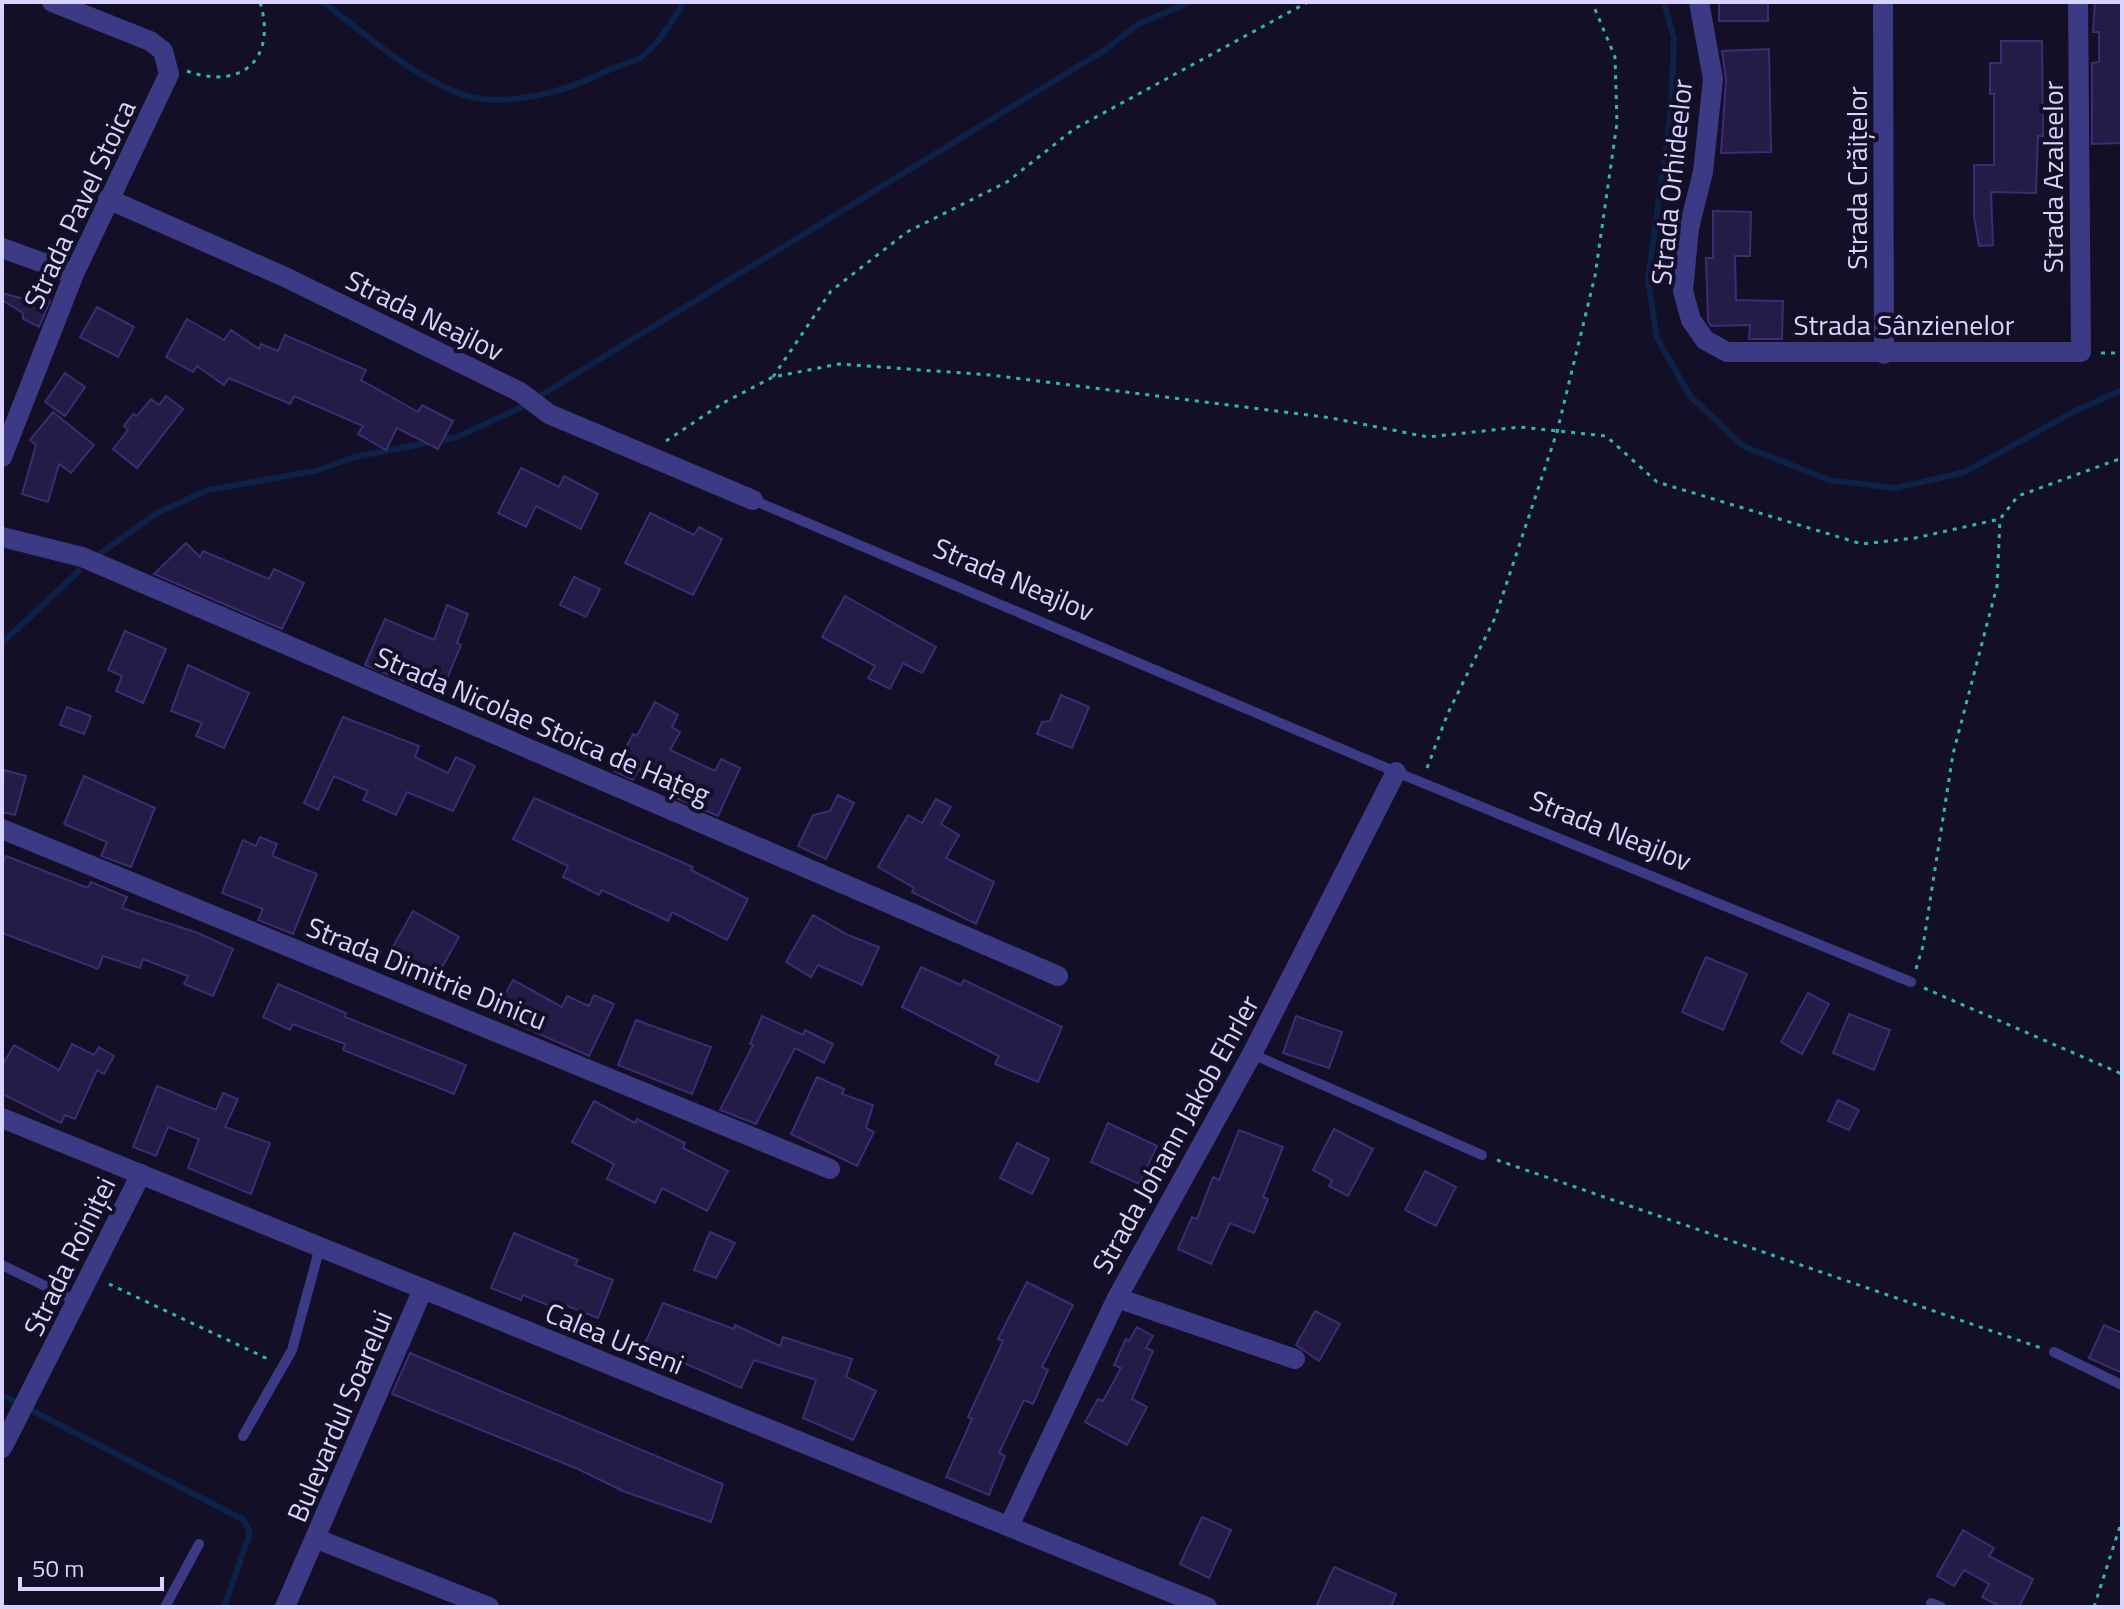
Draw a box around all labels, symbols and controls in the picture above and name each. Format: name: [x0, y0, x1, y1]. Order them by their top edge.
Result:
street label: Strada Orhideelor: [1639, 77, 1703, 287]
street label: Strada Azaleelor: [2031, 80, 2074, 273]
street label: Strada Crăițelor: [1835, 86, 1878, 270]
street label: Strada Pavel Stoica: [12, 93, 146, 315]
street label: Strada Neajlov: [339, 258, 511, 372]
street label: Strada Sânzienelor: [1794, 303, 2015, 346]
street label: Strada Neajlov: [927, 526, 1101, 632]
street label: Strada Nicolae Stoica de Hațeg: [369, 635, 717, 815]
street label: Strada Neajlov: [1524, 778, 1698, 882]
street label: Strada Dimitrie Dinicu: [300, 905, 554, 1041]
street label: Strada Johann Jakob Ehrler: [1080, 986, 1270, 1281]
street label: Strada Roiniței: [12, 1169, 126, 1343]
street label: Calea Urseni: [539, 1291, 691, 1385]
street label: Bulevardul Soarelui: [275, 1303, 403, 1529]
scale bar: [20, 1541, 162, 1591]
text: 50 m: [32, 1550, 84, 1586]

